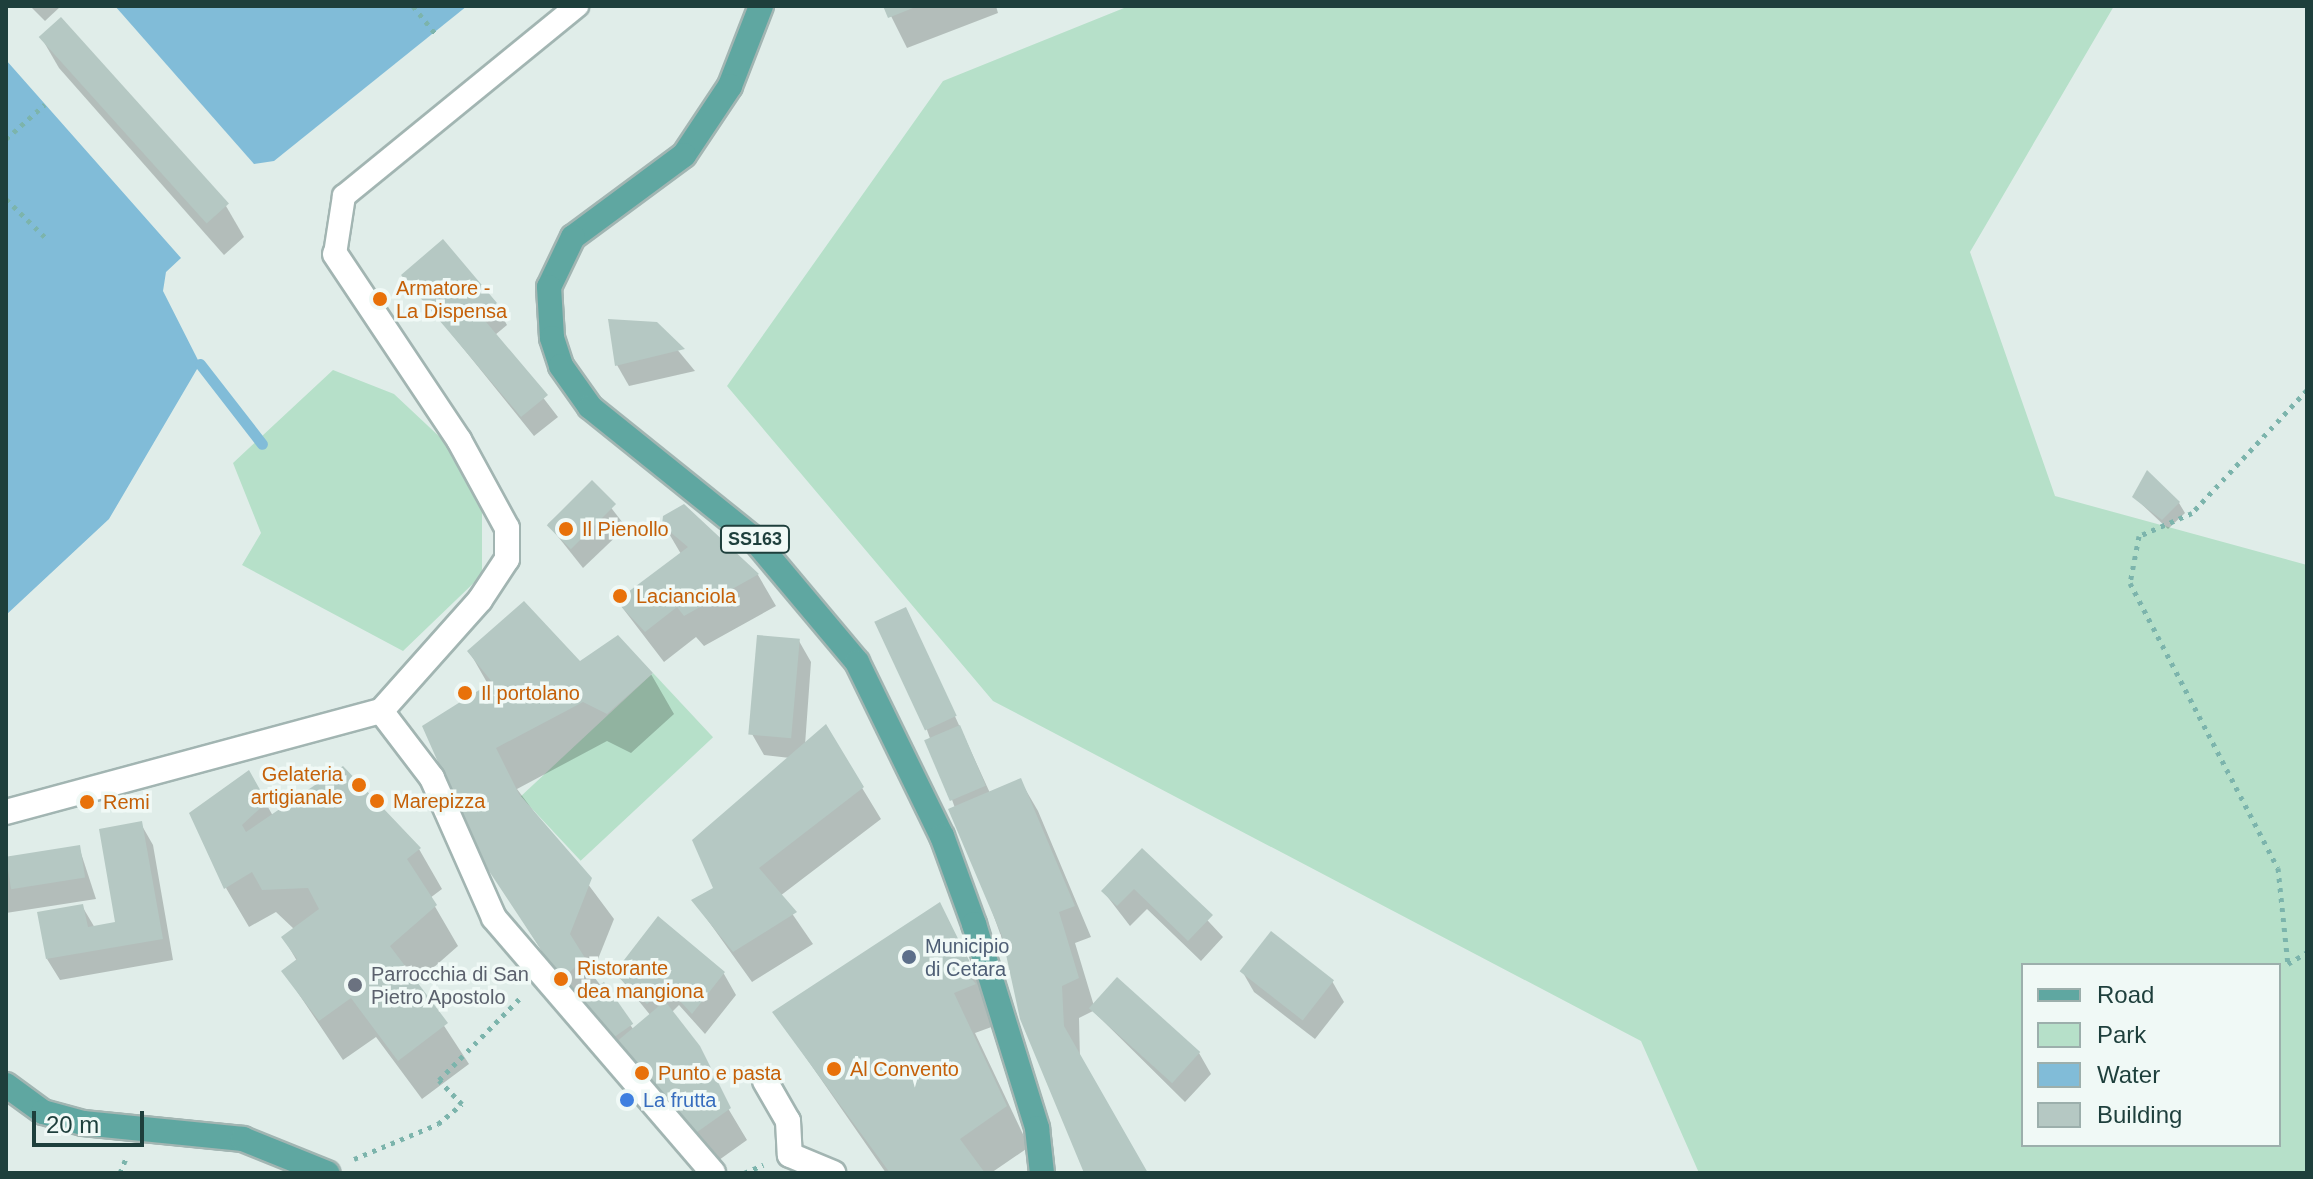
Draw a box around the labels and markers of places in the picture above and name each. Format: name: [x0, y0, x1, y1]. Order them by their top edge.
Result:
place label: Armatore - La Dispensa: [396, 276, 507, 323]
marker: Armatore - La Dispensa: [371, 290, 389, 308]
place label: Il Pienollo: [582, 517, 669, 541]
marker: Il Pienollo: [557, 520, 575, 538]
place label: Lacianciola: [636, 584, 736, 608]
marker: Lacianciola: [611, 587, 629, 605]
place label: Il portolano: [481, 681, 580, 705]
marker: Il portolano: [456, 684, 474, 702]
place label: Gelateria artigianale: [251, 762, 343, 809]
marker: Gelateria artigianale: [350, 776, 368, 794]
place label: Marepizza: [393, 789, 485, 813]
place label: Remi: [103, 790, 150, 814]
marker: Marepizza: [368, 792, 386, 810]
marker: Remi: [78, 793, 96, 811]
place label: Municipio di Cetara: [925, 934, 1009, 981]
marker: Municipio di Cetara: [900, 948, 918, 966]
place label: Ristorante dea mangiona: [577, 956, 704, 1003]
place label: Parrocchia di San Pietro Apostolo: [371, 962, 529, 1009]
marker: Ristorante dea mangiona: [552, 970, 570, 988]
marker: Parrocchia di San Pietro Apostolo: [346, 976, 364, 994]
place label: Al Convento: [850, 1057, 959, 1081]
marker: Al Convento: [825, 1060, 843, 1078]
place label: Punto e pasta: [658, 1061, 781, 1085]
marker: Punto e pasta: [633, 1064, 651, 1082]
place label: La frutta: [643, 1088, 716, 1112]
marker: La frutta: [618, 1091, 636, 1109]

